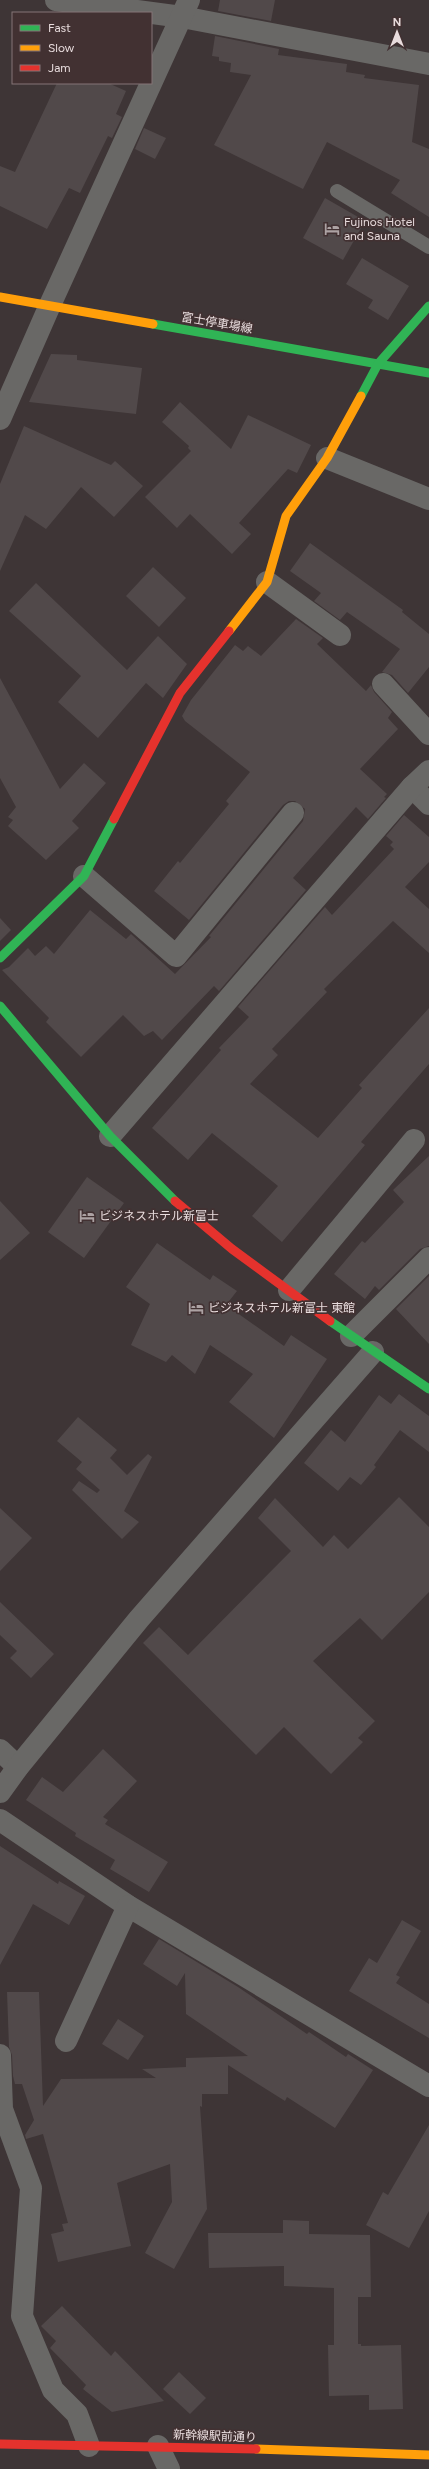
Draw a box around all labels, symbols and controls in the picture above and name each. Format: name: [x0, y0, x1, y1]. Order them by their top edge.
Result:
legend: [12, 12, 152, 84]
north arrow: [377, 12, 417, 52]
text: N: [393, 16, 401, 29]
text: Fast: [48, 21, 71, 35]
text: Slow: [48, 41, 75, 55]
text: Jam: [48, 61, 71, 75]
place label: Fujinos Hotel and Sauna: [344, 215, 415, 243]
hotel icon: Fujinos Hotel and Sauna: [323, 220, 341, 238]
street label: 富士停車場線: [180, 310, 254, 336]
hotel icon: ビジネスホテル新富士: [78, 1207, 96, 1225]
place label: ビジネスホテル新富士: [99, 1209, 219, 1223]
hotel icon: ビジネスホテル新富士 東館: [187, 1299, 205, 1317]
place label: ビジネスホテル新富士 東館: [208, 1301, 355, 1315]
street label: 新幹線駅前通り: [173, 2428, 257, 2444]

